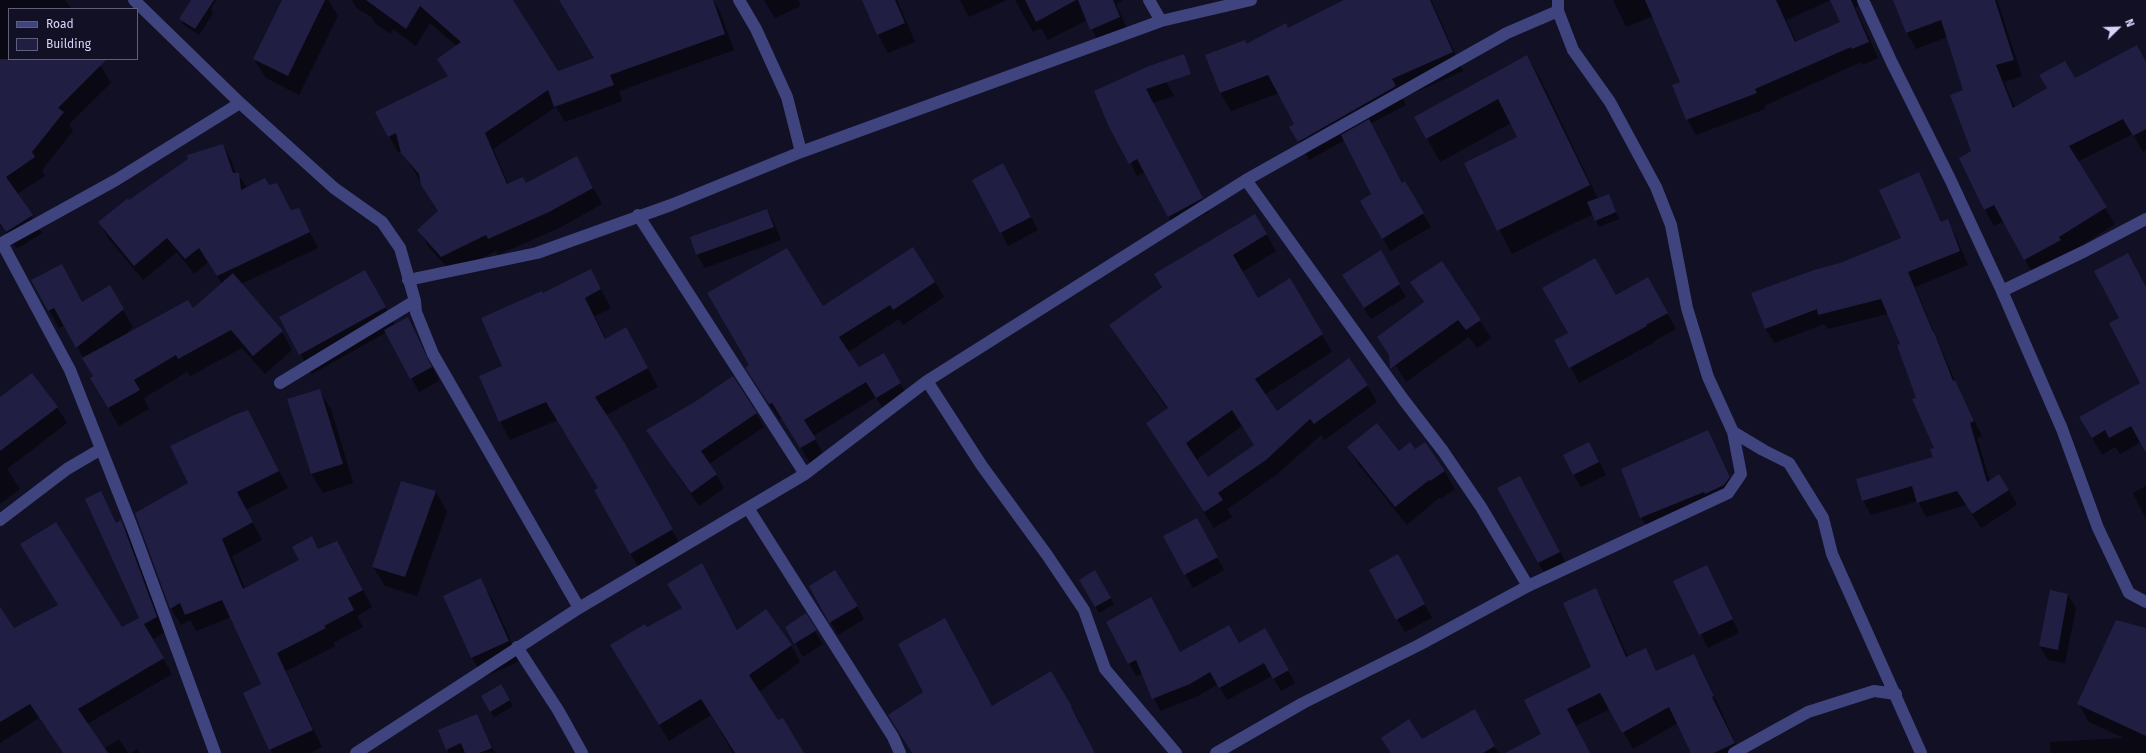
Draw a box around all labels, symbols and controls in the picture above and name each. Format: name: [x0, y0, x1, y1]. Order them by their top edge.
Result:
legend: [8, 8, 138, 60]
north arrow: [2098, 8, 2138, 48]
text: Road: [46, 17, 74, 31]
text: N: [2122, 17, 2137, 29]
text: Building: [46, 37, 91, 51]

